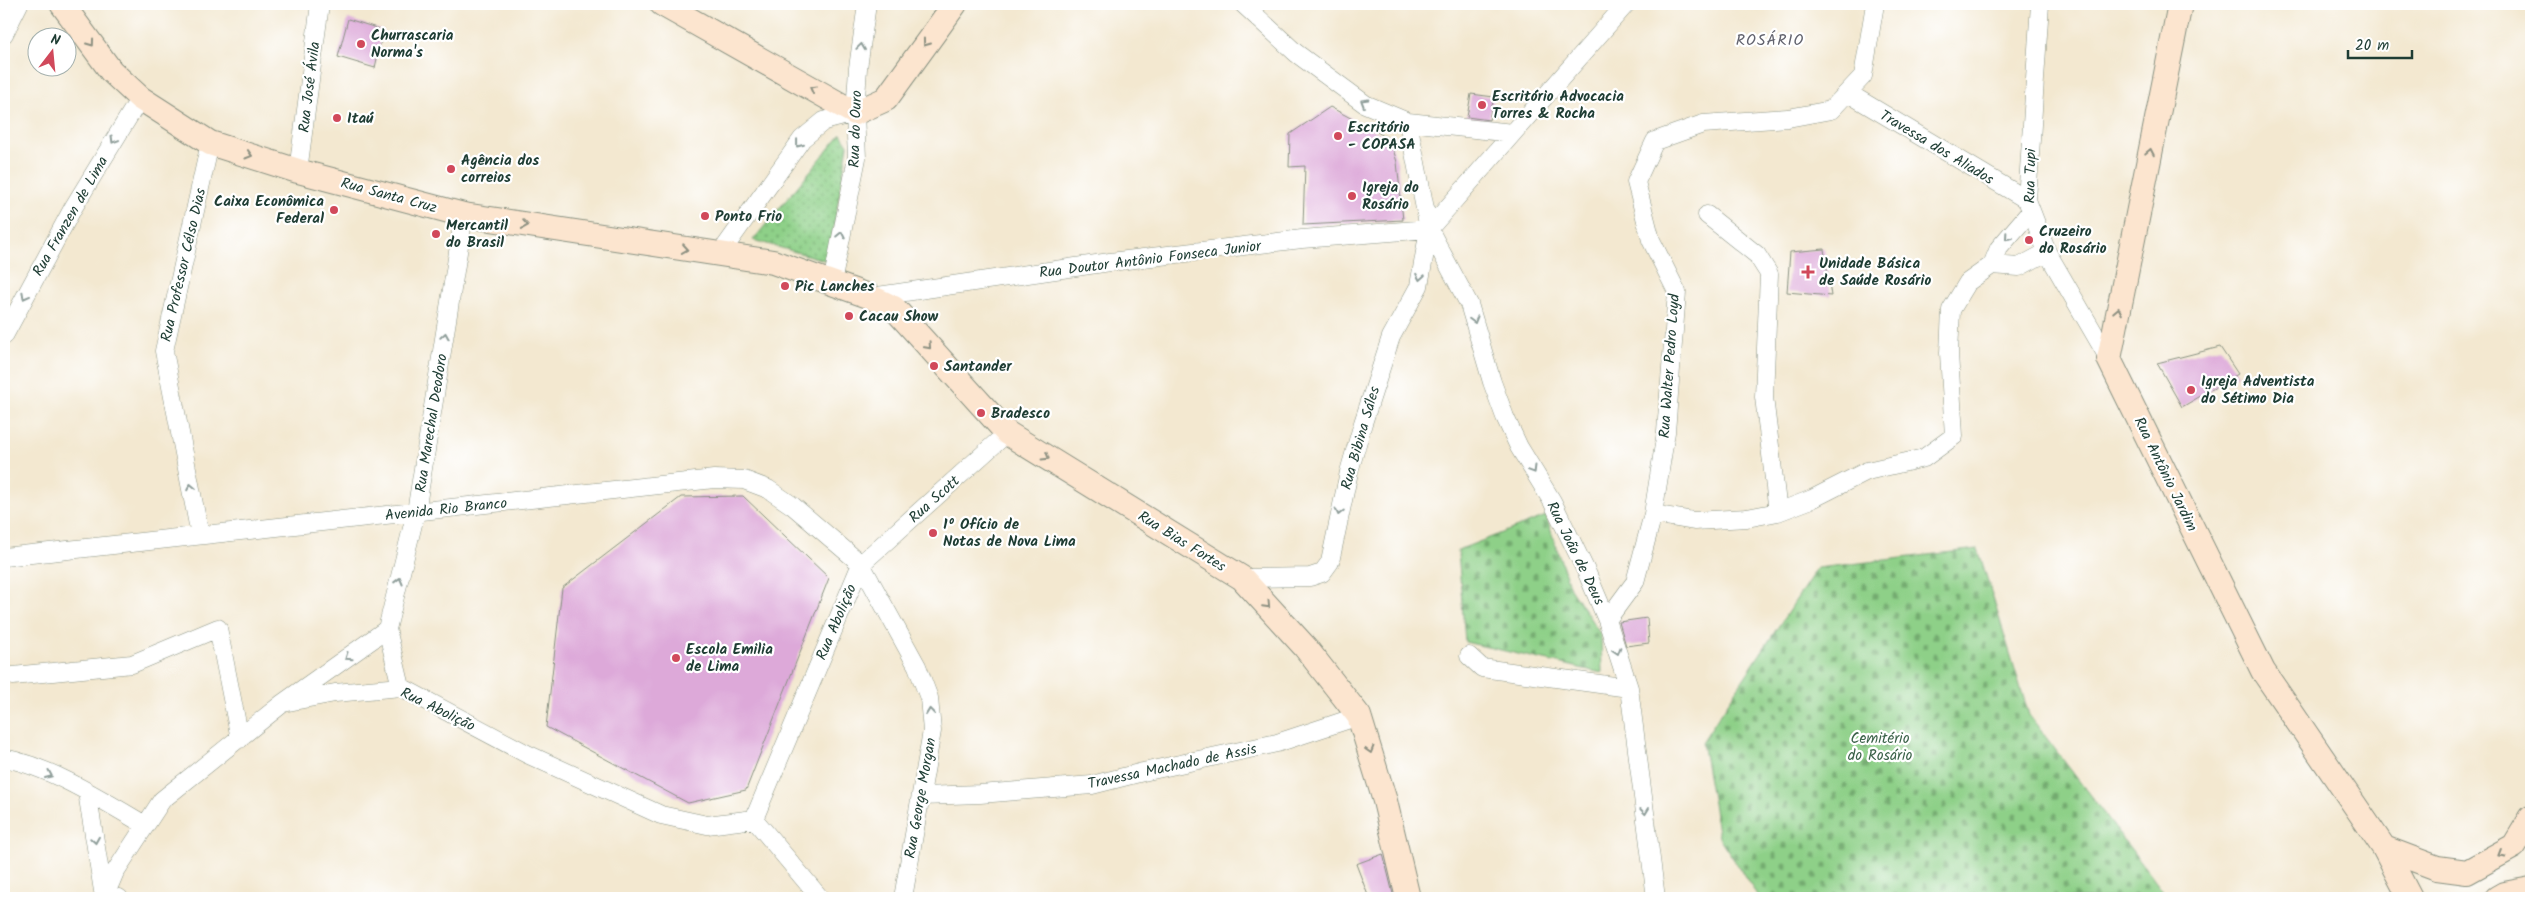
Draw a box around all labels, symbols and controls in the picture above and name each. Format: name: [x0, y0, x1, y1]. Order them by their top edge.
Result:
place label: Churrascaria Norma's: [371, 24, 454, 65]
north arrow: [28, 28, 78, 78]
district label: ROSÁRIO: [1736, 28, 1804, 53]
scale bar: [2348, 28, 2411, 60]
text: N: [48, 29, 63, 52]
text: 20 m: [2355, 34, 2389, 58]
one-way arrow: [85, 37, 94, 47]
one-way arrow: [924, 37, 932, 46]
marker: Churrascaria Norma's: [355, 38, 367, 50]
street label: Rua José Ávila: [293, 40, 327, 134]
one-way arrow: [855, 43, 866, 51]
one-way arrow: [809, 85, 818, 95]
place label: Escritório Advocacia Torres & Rocha: [1492, 85, 1624, 126]
street label: Rua do Ouro: [843, 90, 869, 168]
one-way arrow: [1360, 99, 1369, 109]
marker: Escritório Advocacia Torres & Rocha: [1476, 99, 1488, 111]
street label: Travessa dos Aliados: [1875, 104, 1999, 192]
place label: Itaú: [347, 107, 374, 131]
marker: Itaú: [331, 112, 343, 124]
place label: Escritório - COPASA: [1348, 116, 1416, 157]
marker: Escritório - COPASA: [1332, 130, 1344, 142]
one-way arrow: [111, 134, 121, 143]
one-way arrow: [796, 138, 805, 148]
street label: Rua Tupi: [2019, 147, 2044, 204]
one-way arrow: [2145, 147, 2155, 156]
one-way arrow: [244, 149, 252, 159]
place label: Agência dos correios: [461, 149, 539, 190]
street label: Rua Franzen de Lima: [27, 152, 115, 281]
marker: Agência dos correios: [445, 163, 457, 175]
street label: Rua Santa Cruz: [338, 172, 440, 220]
place label: Igreja do Rosário: [1362, 176, 1419, 217]
street label: Rua Professor Célso Dias: [155, 185, 213, 344]
place label: Caixa Econômica Federal: [214, 190, 324, 231]
marker: Igreja do Rosário: [1346, 190, 1358, 202]
marker: Caixa Econômica Federal: [328, 204, 340, 216]
place label: Ponto Frio: [715, 205, 782, 229]
marker: Ponto Frio: [699, 210, 711, 222]
place label: Mercantil do Brasil: [446, 214, 508, 255]
one-way arrow: [520, 219, 529, 229]
place label: Cruzeiro do Rosário: [2039, 220, 2107, 261]
marker: Mercantil do Brasil: [430, 228, 442, 240]
one-way arrow: [836, 231, 846, 240]
one-way arrow: [2005, 232, 2014, 241]
street label: Rua Doutor Antônio Fonseca Junior: [1038, 234, 1263, 286]
marker: Cruzeiro do Rosário: [2023, 234, 2035, 246]
one-way arrow: [681, 243, 689, 254]
place label: Unidade Básica de Saúde Rosário: [1819, 252, 1931, 293]
marker: Unidade Básica de Saúde Rosário: [1801, 265, 1815, 279]
one-way arrow: [1416, 273, 1426, 282]
place label: Pic Lanches: [795, 275, 875, 299]
marker: Pic Lanches: [779, 280, 791, 292]
one-way arrow: [21, 291, 31, 300]
street label: Rua Walter Pedro Loyd: [1653, 293, 1687, 439]
place label: Cacau Show: [859, 305, 939, 329]
one-way arrow: [2113, 306, 2123, 315]
marker: Cacau Show: [843, 310, 855, 322]
one-way arrow: [1468, 315, 1478, 323]
one-way arrow: [439, 331, 449, 340]
one-way arrow: [923, 341, 932, 350]
street label: Rua Marechal Deodoro: [409, 352, 455, 494]
place label: Santander: [944, 355, 1012, 379]
marker: Santander: [928, 360, 940, 372]
place label: Igreja Adventista do Sétimo Dia: [2201, 370, 2315, 411]
street label: Rua Bibina Sáles: [1335, 383, 1387, 493]
marker: Igreja Adventista do Sétimo Dia: [2185, 384, 2197, 396]
place label: Bradesco: [991, 402, 1050, 426]
marker: Bradesco: [975, 407, 987, 419]
street label: Rua Antônio Jardim: [2127, 413, 2203, 536]
one-way arrow: [1040, 451, 1049, 460]
one-way arrow: [1527, 465, 1536, 474]
street label: Rua Scott: [904, 470, 966, 529]
one-way arrow: [186, 483, 197, 492]
street label: Avenida Rio Branco: [384, 492, 508, 528]
street label: Rua João de Deus: [1540, 497, 1611, 610]
street label: Rua Bias Fortes: [1133, 505, 1231, 579]
one-way arrow: [1334, 508, 1345, 517]
place label: 1º Ofício de Notas de Nova Lima: [943, 513, 1076, 554]
marker: 1º Ofício de Notas de Nova Lima: [927, 527, 939, 539]
one-way arrow: [393, 577, 404, 586]
street label: Rua Abolição: [810, 580, 864, 664]
one-way arrow: [1261, 600, 1270, 609]
place label: Escola Emilia de Lima: [686, 638, 773, 679]
one-way arrow: [1612, 646, 1622, 654]
one-way arrow: [344, 651, 354, 660]
marker: Escola Emilia de Lima: [670, 652, 682, 664]
street label: Rua Abolição: [396, 681, 479, 738]
one-way arrow: [925, 708, 936, 716]
park label: Cemitério do Rosário: [1848, 727, 1913, 768]
street label: Rua George Morgan: [899, 736, 943, 860]
street label: Travessa Machado de Assis: [1086, 737, 1259, 797]
one-way arrow: [1364, 746, 1374, 754]
one-way arrow: [44, 768, 53, 779]
one-way arrow: [1639, 806, 1649, 815]
one-way arrow: [89, 836, 100, 844]
one-way arrow: [2497, 848, 2506, 858]

